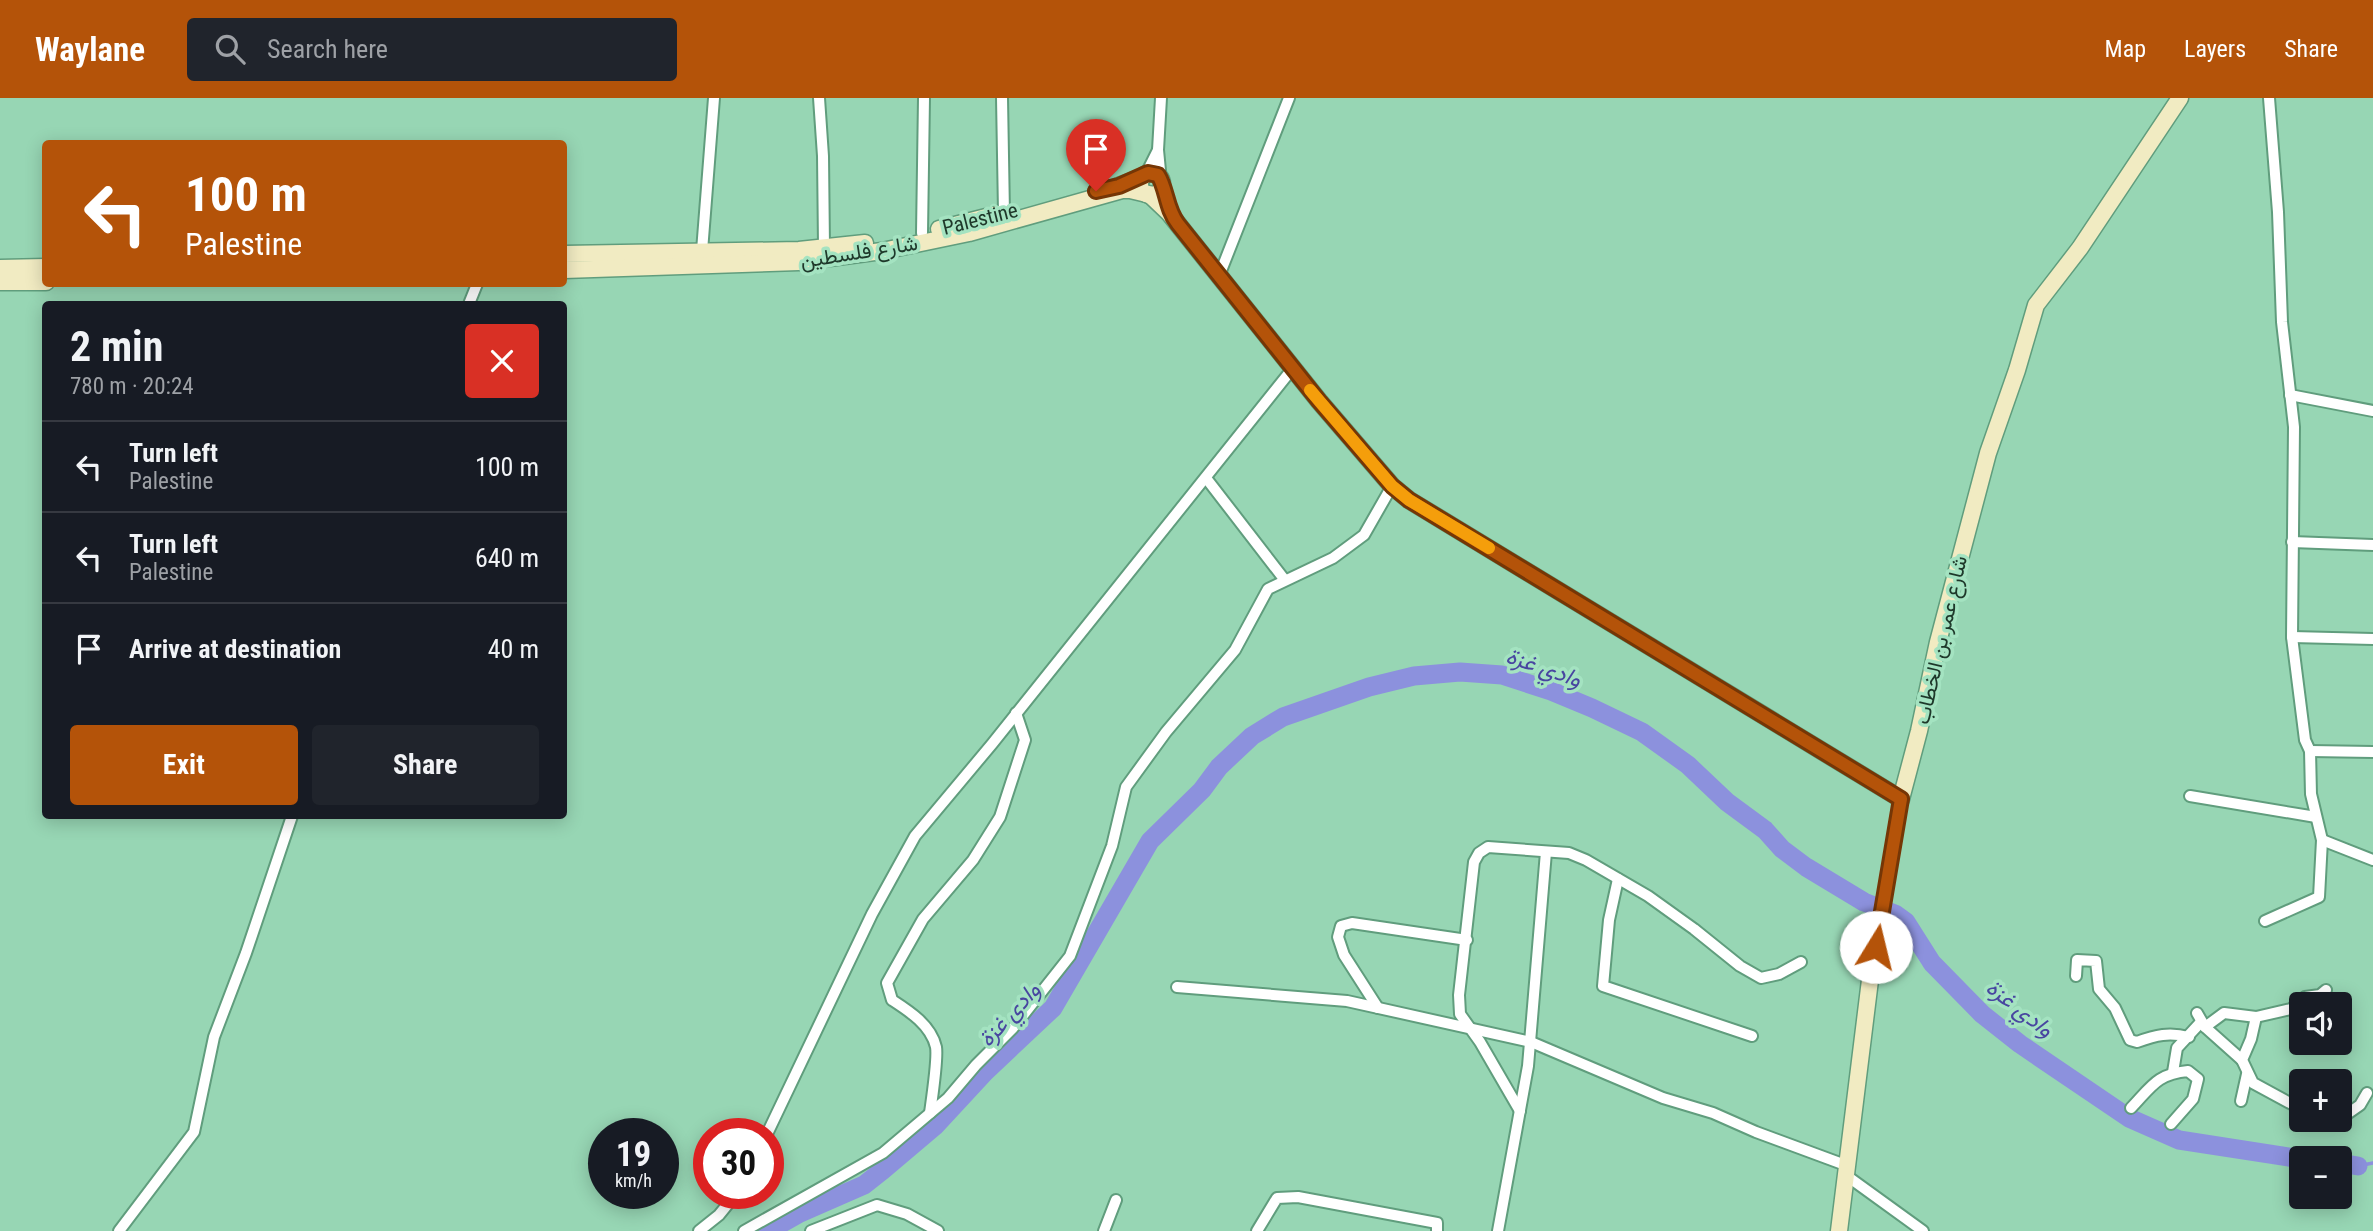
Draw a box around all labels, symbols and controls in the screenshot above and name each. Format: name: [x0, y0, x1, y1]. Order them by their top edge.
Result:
search box: [187, 18, 677, 81]
text: Waylane: [35, 30, 145, 69]
icon: search: [211, 30, 249, 68]
text: Search here: [267, 34, 388, 64]
text: Map: [2105, 35, 2146, 63]
text: Layers: [2184, 35, 2246, 63]
text: Share: [2284, 35, 2338, 63]
pin: [1066, 119, 1126, 191]
icon: arrive: [1077, 130, 1115, 168]
text: 100 m: [185, 166, 307, 223]
icon: left: [70, 168, 161, 259]
street label: Palestine: [940, 198, 1020, 240]
text: Palestine: [185, 225, 302, 263]
street label: شارع فلسطين: [798, 231, 920, 275]
text: 2 min: [70, 322, 163, 371]
button: close: [465, 324, 539, 398]
text: 780 m · 20:24: [70, 373, 194, 400]
text: Turn left: [129, 438, 218, 468]
icon: left: [70, 448, 108, 486]
text: 100 m: [475, 452, 539, 482]
text: Palestine: [129, 468, 213, 495]
text: Turn left: [129, 529, 218, 559]
icon: left: [70, 539, 108, 577]
text: 640 m: [475, 543, 539, 573]
street label: شارع عمر بن الخطاب: [1910, 553, 1974, 727]
text: Palestine: [129, 559, 213, 586]
icon: arrive: [70, 630, 108, 668]
text: Arrive at destination: [129, 634, 341, 664]
text: 40 m: [488, 634, 539, 664]
water label: وادي غزة: [1501, 642, 1585, 698]
button: Exit: [70, 725, 298, 805]
button: Share: [312, 725, 539, 805]
position arrow: [1839, 910, 1913, 984]
water label: وادي غزة: [1978, 974, 2059, 1047]
water label: وادي غزة: [973, 977, 1049, 1055]
map controls: [2289, 992, 2352, 1209]
button: sound: [2289, 992, 2352, 1055]
button: +: [2289, 1069, 2352, 1132]
speed limit sign: 30: [693, 1118, 784, 1209]
text: 19: [616, 1134, 651, 1175]
button: −: [2289, 1146, 2352, 1209]
text: km/h: [615, 1170, 652, 1191]

